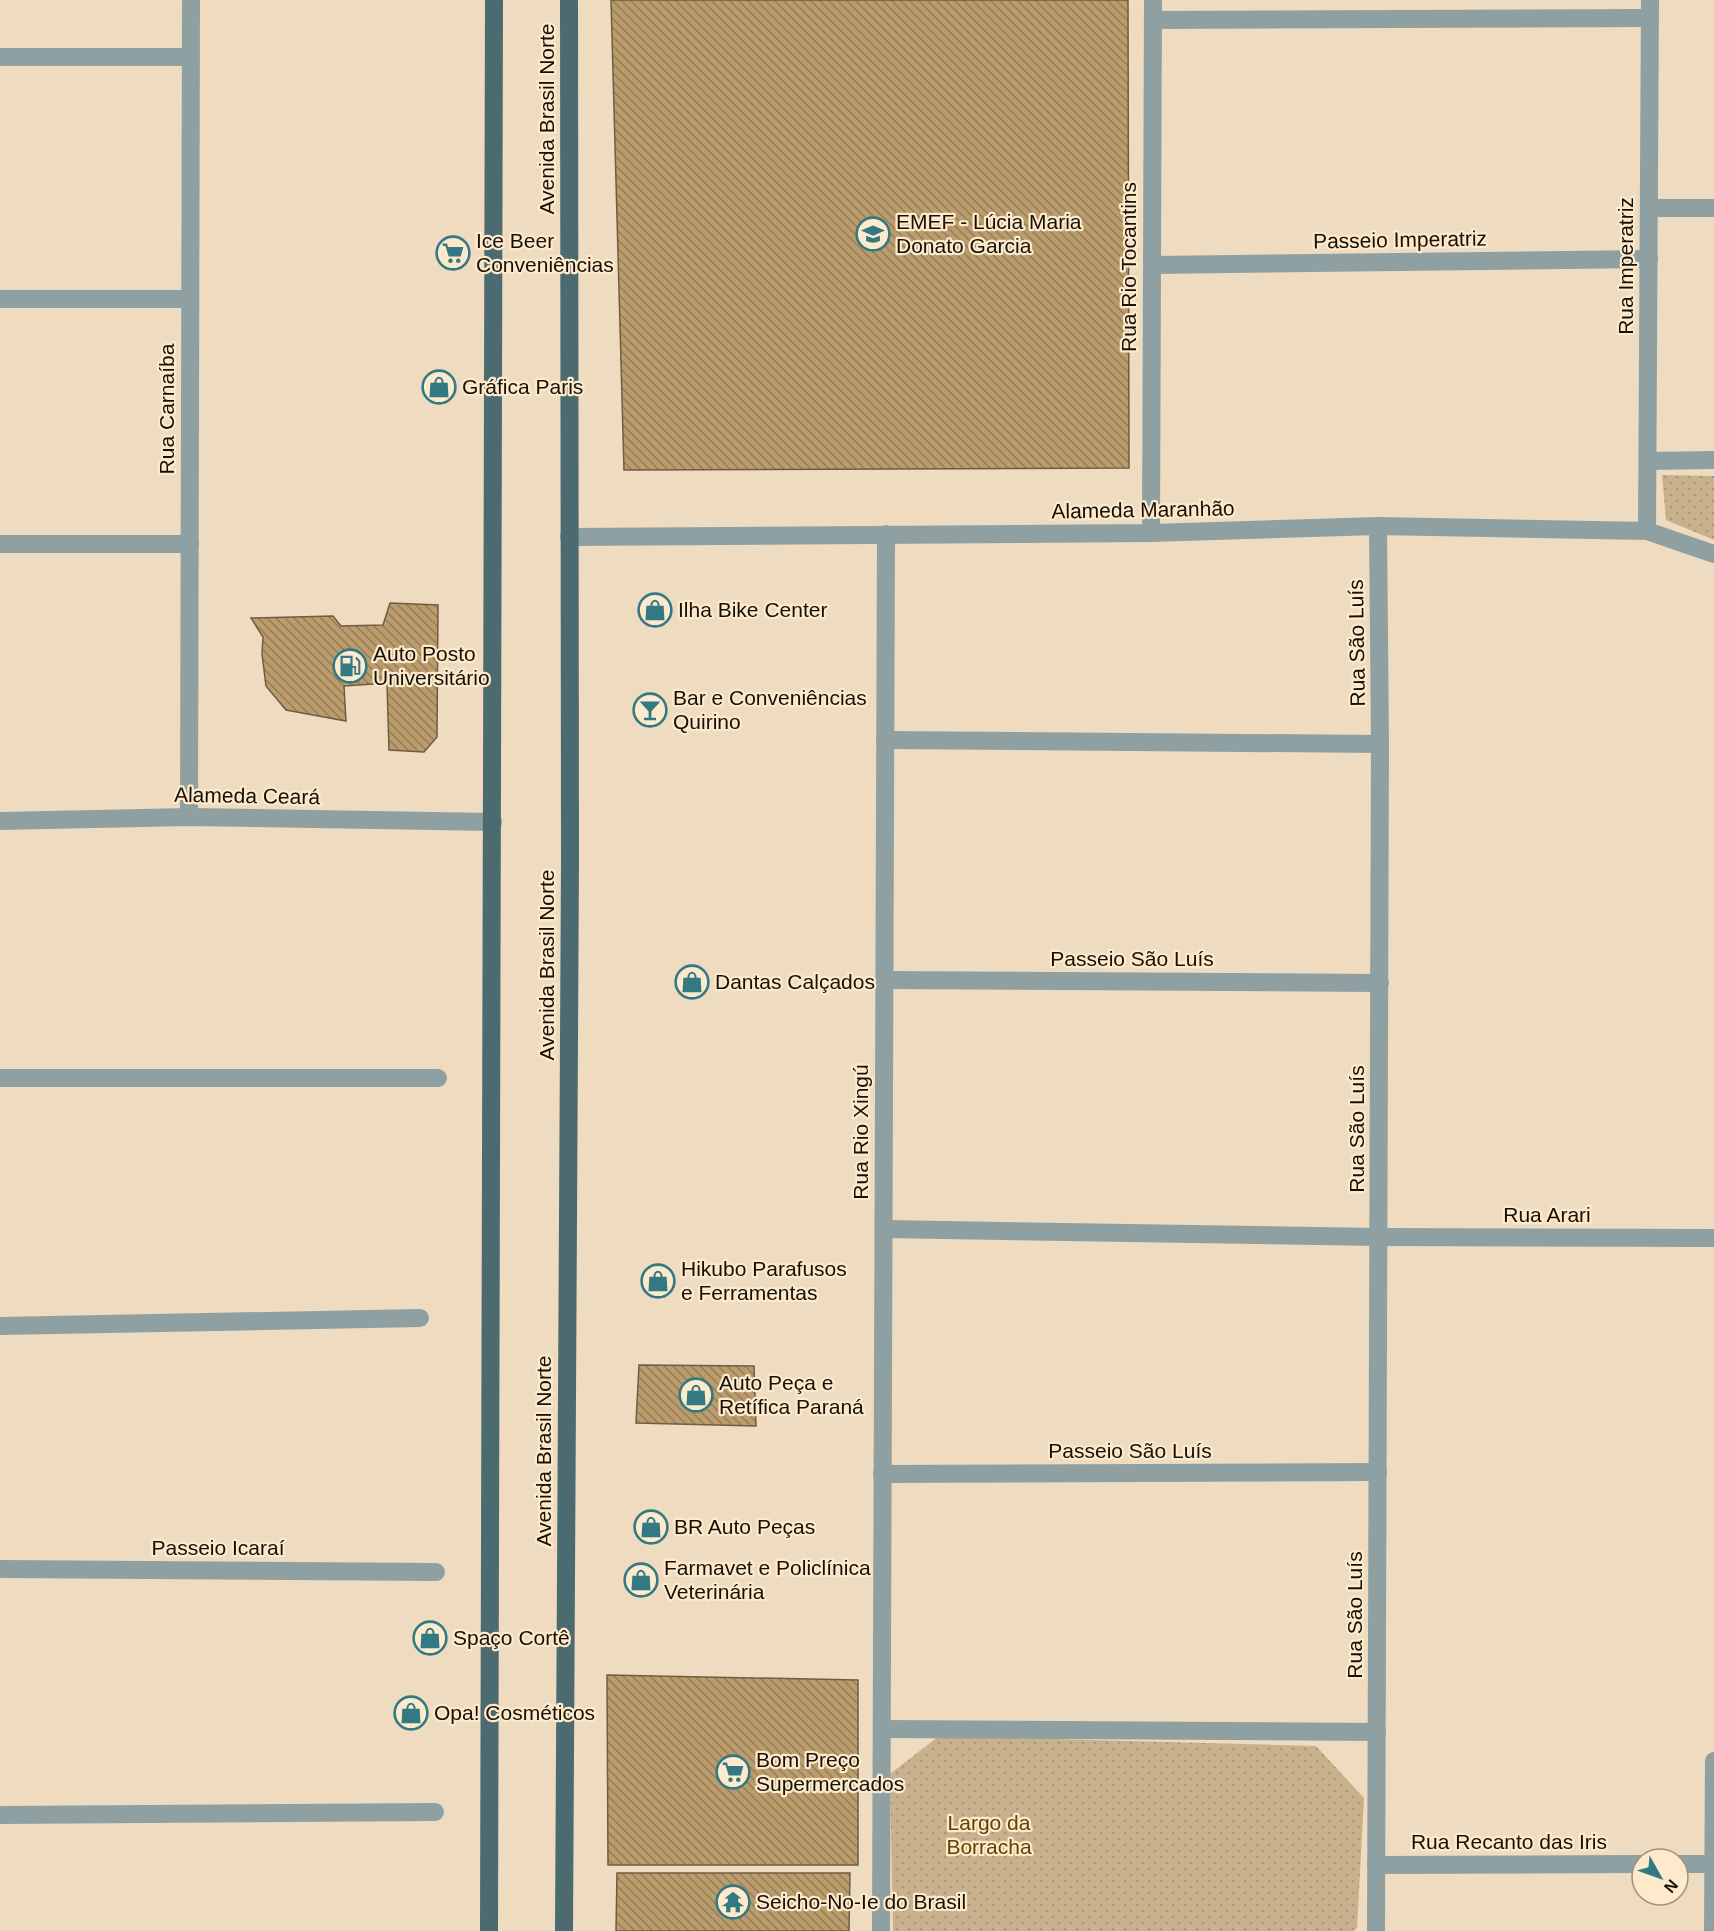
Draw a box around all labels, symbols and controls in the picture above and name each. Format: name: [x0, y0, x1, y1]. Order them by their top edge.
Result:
street label: Avenida Brasil Norte: [535, 23, 558, 215]
street label: Rua Rio Tocantins: [1117, 182, 1140, 352]
street label: Rua Imperatriz: [1614, 197, 1637, 335]
place label: EMEF - Lúcia Maria Donato Garcia: [896, 210, 1082, 257]
school or university icon: EMEF - Lúcia Maria Donato Garcia: [855, 216, 891, 252]
street label: Passeio Imperatriz: [1313, 226, 1487, 253]
place label: Ice Beer Conveniências: [476, 229, 614, 276]
supermarket icon: Ice Beer Conveniências: [435, 235, 471, 271]
street label: Rua Carnaíba: [155, 343, 178, 474]
shop icon: Gráfica Paris: [421, 369, 457, 405]
place label: Gráfica Paris: [462, 375, 583, 398]
street label: Alameda Maranhão: [1051, 496, 1235, 523]
street label: Rua São Luís: [1344, 579, 1369, 707]
shop icon: Ilha Bike Center: [637, 592, 673, 628]
place label: Ilha Bike Center: [678, 598, 827, 621]
place label: Auto Posto Universitário: [373, 642, 490, 689]
fuel station icon: Auto Posto Universitário: [332, 648, 368, 684]
place label: Bar e Conveniências Quirino: [673, 686, 867, 733]
bar icon: Bar e Conveniências Quirino: [632, 692, 668, 728]
street label: Alameda Ceará: [174, 783, 320, 808]
street label: Avenida Brasil Norte: [535, 869, 558, 1061]
street label: Passeio São Luís: [1050, 947, 1214, 970]
shop icon: Dantas Calçados: [674, 964, 710, 1000]
place label: Dantas Calçados: [715, 970, 875, 993]
street label: Rua Rio Xingú: [849, 1064, 872, 1200]
street label: Rua São Luís: [1345, 1065, 1368, 1193]
street label: Rua Arari: [1503, 1203, 1591, 1226]
place label: Hikubo Parafusos e Ferramentas: [681, 1257, 847, 1304]
shop icon: Hikubo Parafusos e Ferramentas: [640, 1263, 676, 1299]
street label: Avenida Brasil Norte: [532, 1355, 555, 1547]
place label: Auto Peça e Retífica Paraná: [719, 1371, 864, 1418]
shop icon: Auto Peça e Retífica Paraná: [678, 1377, 714, 1413]
street label: Passeio São Luís: [1048, 1439, 1212, 1462]
shop icon: BR Auto Peças: [633, 1509, 669, 1545]
place label: BR Auto Peças: [674, 1515, 815, 1538]
street label: Passeio Icaraí: [151, 1536, 285, 1559]
street label: Rua São Luís: [1343, 1551, 1366, 1679]
place label: Farmavet e Policlínica Veterinária: [664, 1556, 871, 1603]
shop icon: Farmavet e Policlínica Veterinária: [623, 1562, 659, 1598]
shop icon: Spaço Cortê: [412, 1620, 448, 1656]
place label: Spaço Cortê: [453, 1626, 570, 1649]
shop icon: Opa! Cosméticos: [393, 1695, 429, 1731]
place label: Opa! Cosméticos: [434, 1701, 595, 1724]
place label: Bom Preço Supermercados: [756, 1748, 904, 1795]
supermarket icon: Bom Preço Supermercados: [715, 1754, 751, 1790]
park label: Largo da Borracha: [946, 1811, 1032, 1858]
street label: Rua Recanto das Iris: [1411, 1830, 1607, 1853]
north arrow: [1630, 1847, 1690, 1907]
text: N: [1661, 1876, 1681, 1896]
temple icon: Seicho-No-Ie do Brasil: [715, 1884, 751, 1920]
place label: Seicho-No-Ie do Brasil: [756, 1890, 966, 1913]

